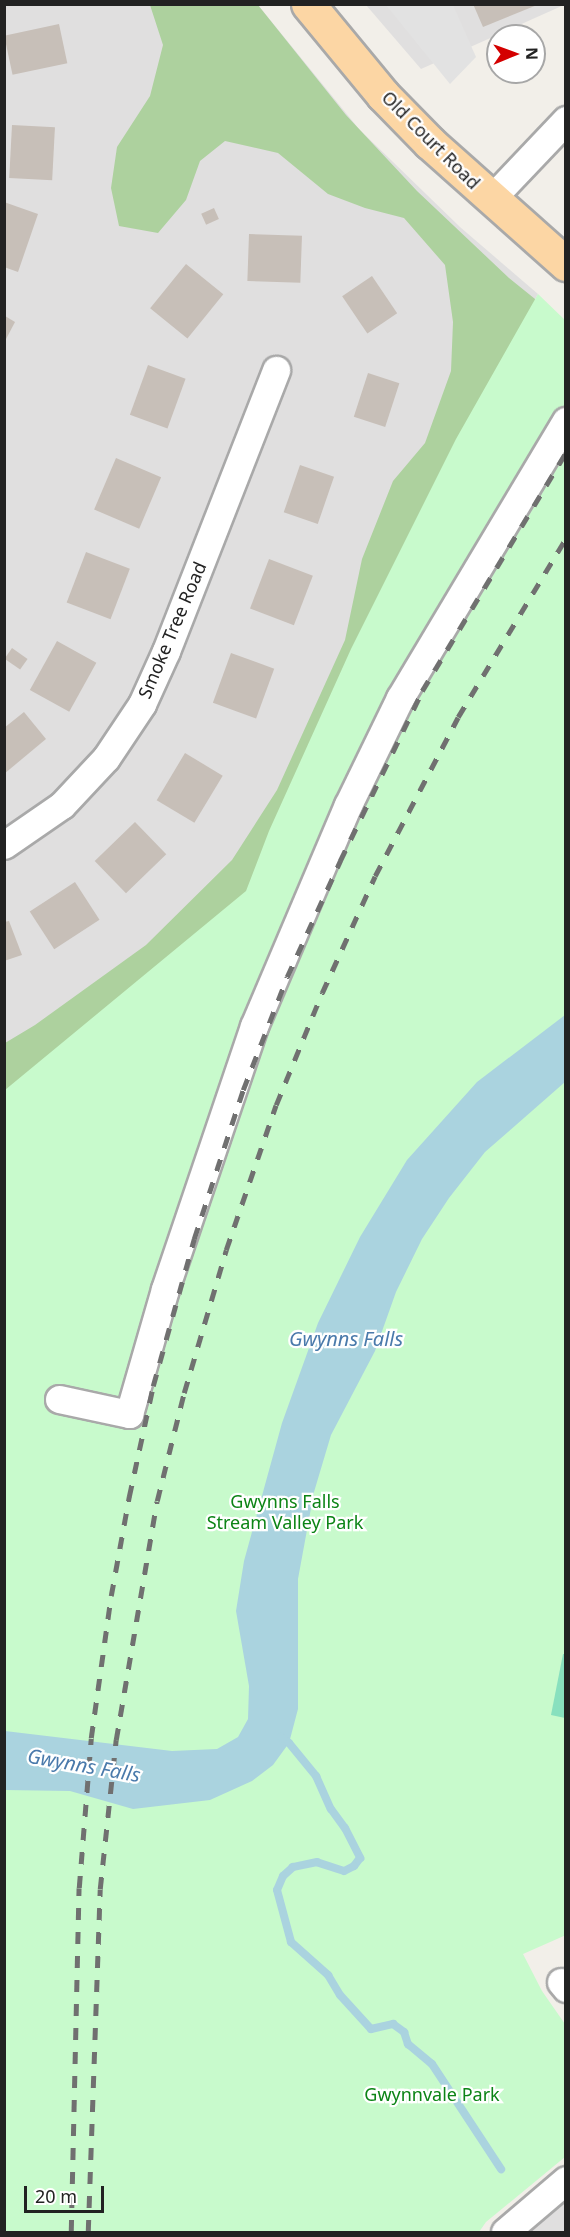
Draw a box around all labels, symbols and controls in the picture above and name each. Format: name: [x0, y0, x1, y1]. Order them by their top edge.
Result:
north arrow: [486, 24, 546, 84]
text: N: [521, 47, 543, 60]
street label: Old Court Road: [378, 87, 484, 193]
street label: Smoke Tree Road: [133, 558, 211, 702]
water label: Gwynns Falls: [289, 1326, 403, 1350]
park label: Gwynns Falls Stream Valley Park: [207, 1491, 363, 1534]
water label: Gwynns Falls: [26, 1743, 142, 1787]
park label: Gwynnvale Park: [364, 2083, 500, 2105]
scale bar: [27, 2174, 106, 2212]
text: 20 m: [35, 2184, 77, 2208]

